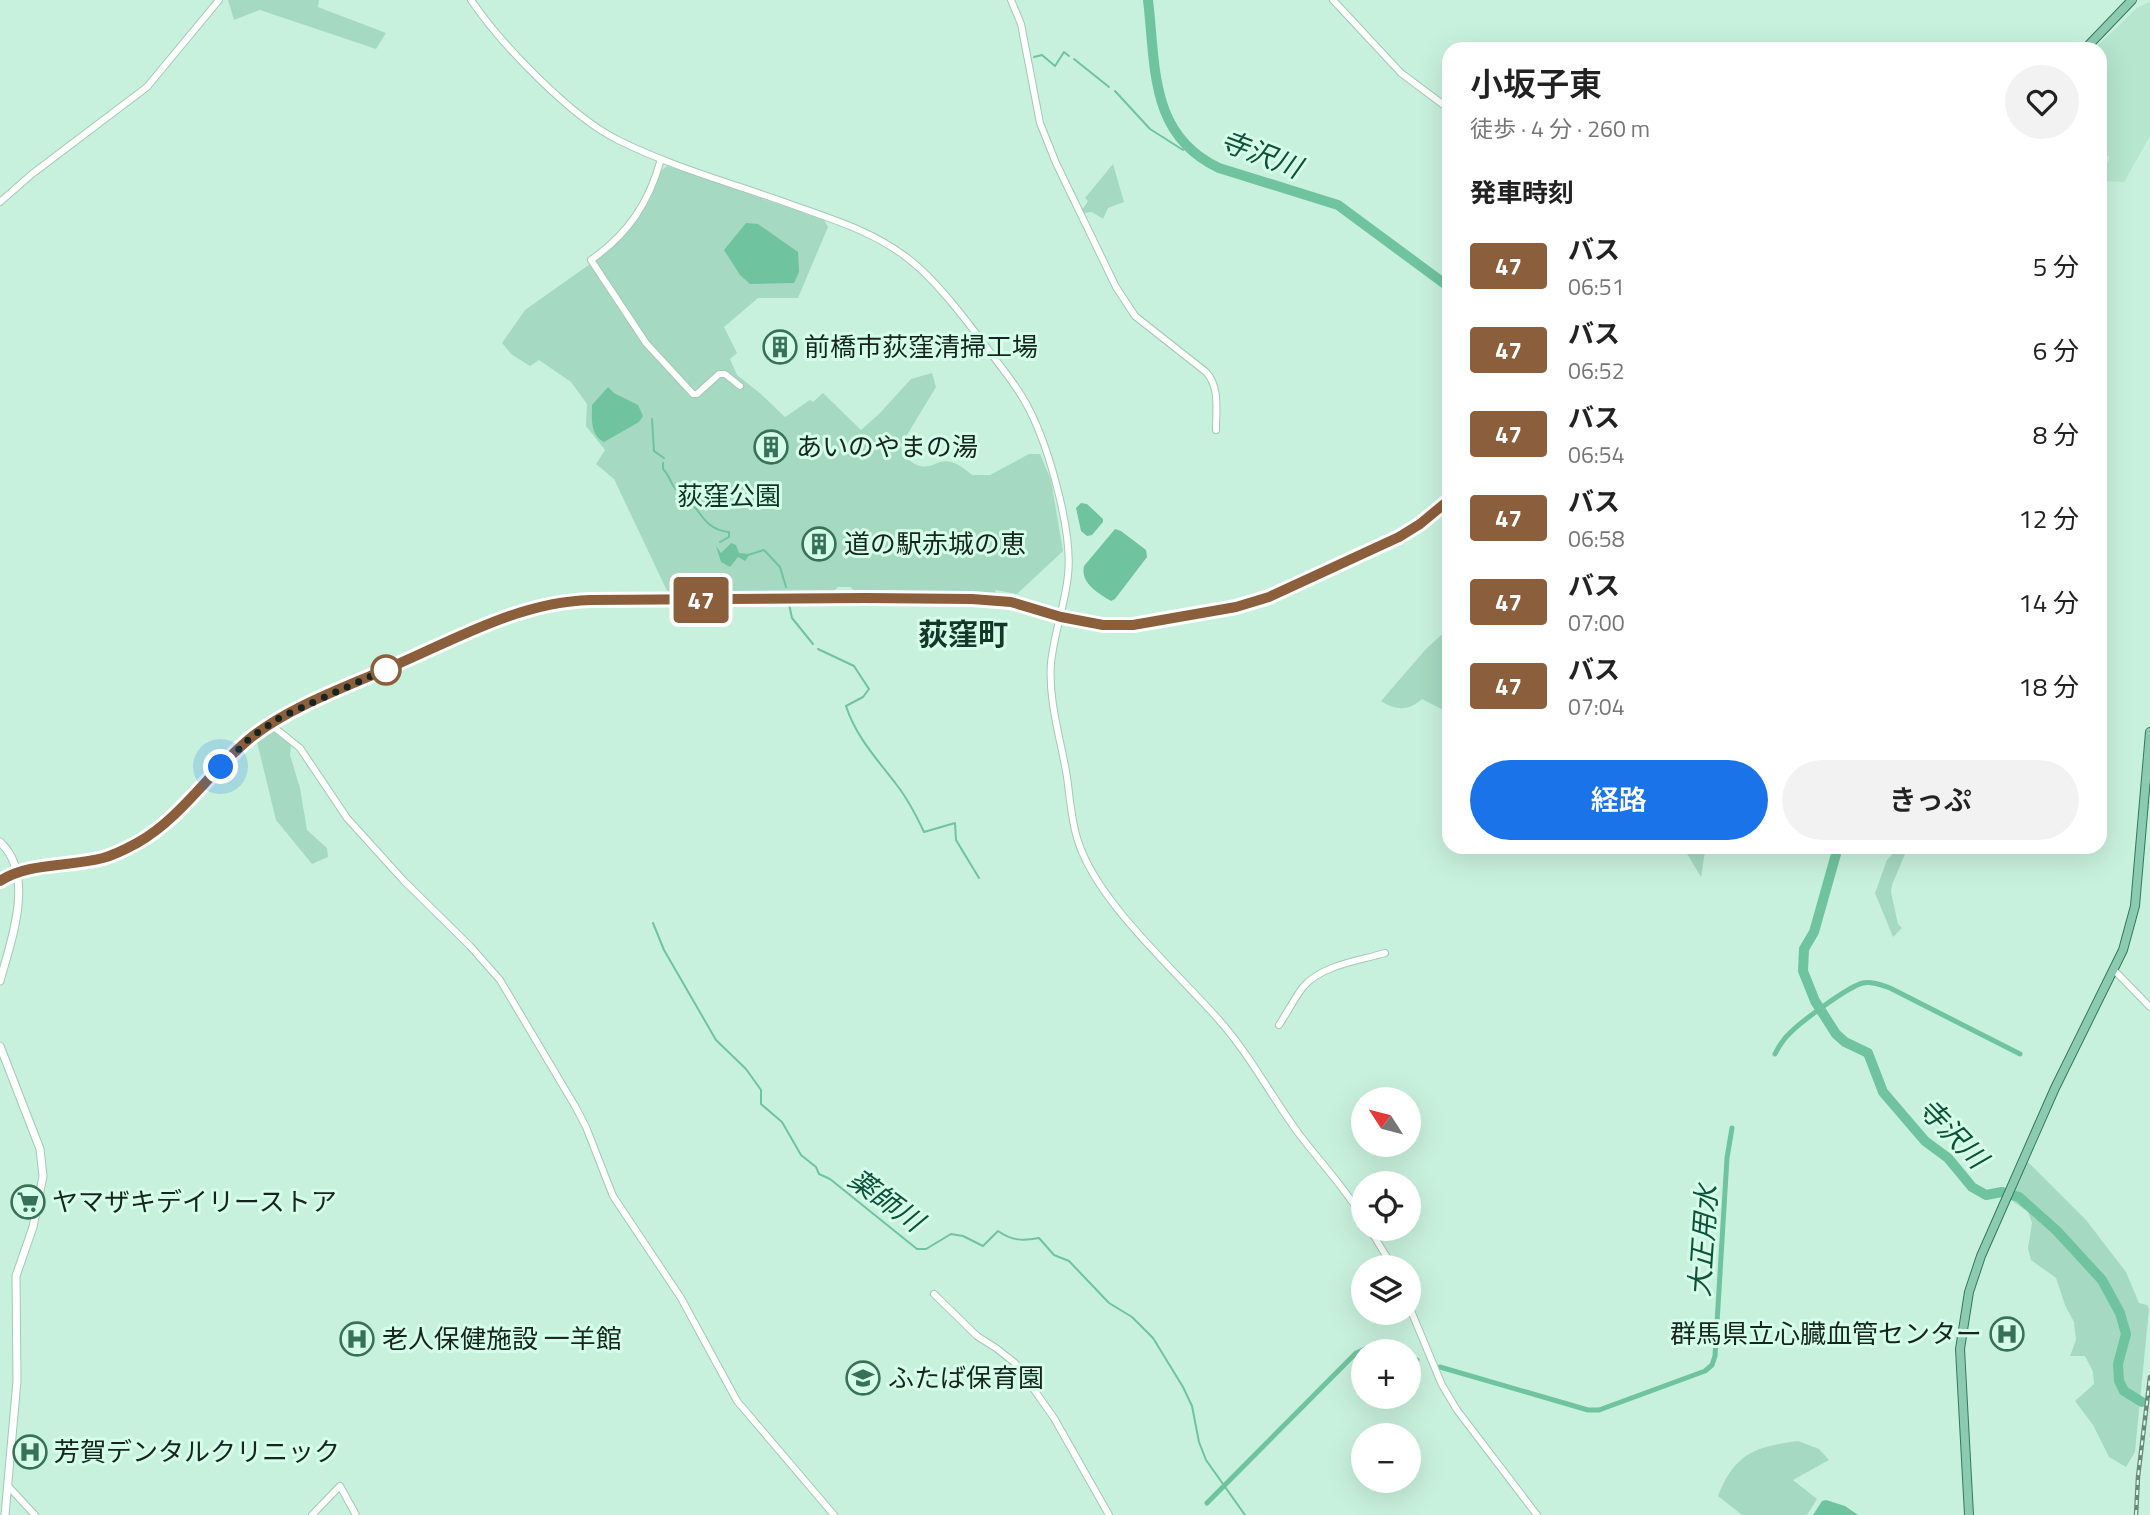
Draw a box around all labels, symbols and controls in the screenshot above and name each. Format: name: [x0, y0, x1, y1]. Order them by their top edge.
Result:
text: 小坂子東: [1470, 59, 1602, 109]
button: heart: [2005, 65, 2079, 139]
text: 徒歩 · 4 分 · 260 m: [1470, 111, 1650, 146]
water label: 寺沢川: [1214, 118, 1311, 190]
text: 発車時刻: [1470, 173, 1574, 212]
text: バス: [1568, 230, 1620, 269]
text: 5 分: [2033, 247, 2079, 286]
text: 47: [1495, 248, 1522, 284]
text: 06:51: [1568, 269, 1625, 304]
text: バス: [1568, 314, 1620, 353]
place label: 前橋市荻窪清掃工場: [804, 327, 1038, 366]
building icon: 前橋市荻窪清掃工場: [761, 328, 799, 366]
text: 6 分: [2033, 331, 2079, 370]
text: 47: [1495, 332, 1522, 368]
text: 06:52: [1568, 353, 1625, 388]
text: バス: [1568, 398, 1620, 437]
text: 8 分: [2033, 415, 2079, 454]
text: 47: [1495, 416, 1522, 452]
place label: あいのやまの湯: [796, 427, 978, 466]
building icon: あいのやまの湯: [752, 428, 790, 466]
text: 06:54: [1568, 437, 1625, 472]
park label: 荻窪公園: [677, 476, 781, 515]
text: バス: [1568, 482, 1620, 521]
text: 12 分: [2018, 499, 2079, 538]
text: 47: [1495, 500, 1522, 536]
text: 06:58: [1568, 521, 1625, 556]
place label: 道の駅赤城の恵: [844, 524, 1026, 563]
building icon: 道の駅赤城の恵: [800, 525, 838, 563]
text: バス: [1568, 566, 1620, 605]
line badge: 47: [670, 577, 732, 623]
text: 47: [688, 582, 714, 618]
text: 14 分: [2018, 583, 2079, 622]
text: 47: [1495, 584, 1522, 620]
text: 07:00: [1568, 605, 1625, 640]
district label: 荻窪町: [918, 611, 1008, 657]
text: バス: [1568, 650, 1620, 689]
unlabelled marker: [371, 655, 401, 685]
text: 18 分: [2018, 667, 2079, 706]
text: 47: [1495, 668, 1522, 704]
text: 07:04: [1568, 689, 1625, 724]
your location: [203, 749, 238, 784]
button: 経路: [1470, 760, 1768, 840]
button: きっぷ: [1782, 760, 2079, 840]
north arrow: [1351, 1087, 1421, 1157]
map controls: [1351, 1087, 1421, 1493]
water label: 寺沢川: [1909, 1087, 2000, 1180]
water label: 薬師川: [840, 1158, 935, 1243]
button: locate: [1351, 1171, 1421, 1241]
water label: 大正用水: [1677, 1181, 1728, 1298]
place label: ヤマザキデイリーストア: [52, 1182, 337, 1221]
supermarket icon: ヤマザキデイリーストア: [9, 1183, 47, 1221]
button: layers: [1351, 1255, 1421, 1325]
place label: 群馬県立心臓血管センター: [1670, 1314, 1982, 1353]
hospital icon: 群馬県立心臓血管センター: [1988, 1315, 2026, 1353]
place label: 老人保健施設 一羊館: [382, 1319, 622, 1358]
hospital icon: 老人保健施設 一羊館: [338, 1320, 376, 1358]
button: +: [1351, 1339, 1421, 1409]
place label: ふたば保育園: [888, 1358, 1044, 1397]
school or university icon: ふたば保育園: [844, 1359, 882, 1397]
button: −: [1351, 1423, 1421, 1493]
place label: 芳賀デンタルクリニック: [54, 1432, 340, 1471]
hospital icon: 芳賀デンタルクリニック: [11, 1433, 49, 1471]

